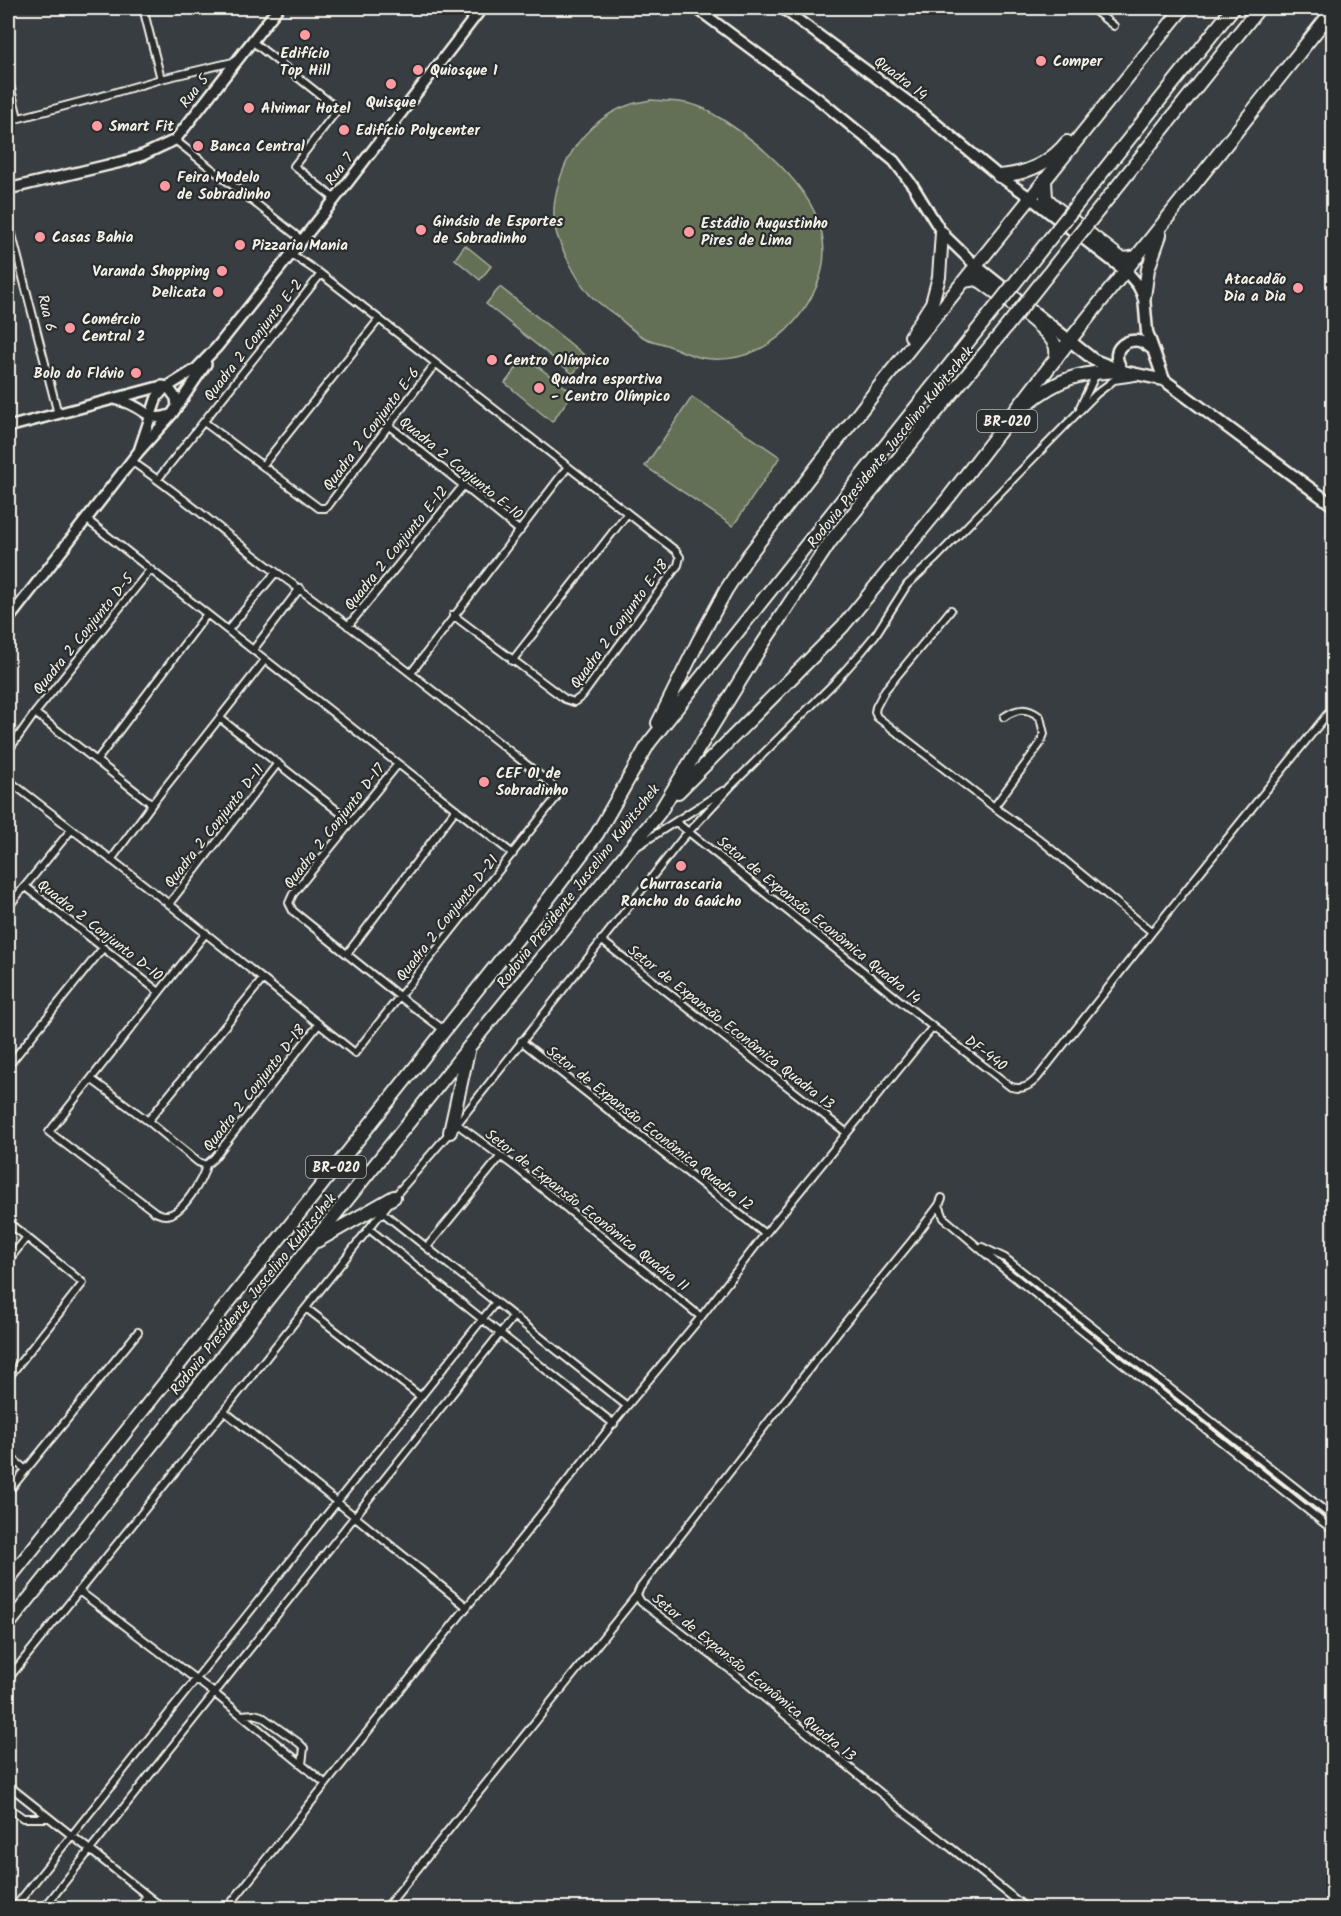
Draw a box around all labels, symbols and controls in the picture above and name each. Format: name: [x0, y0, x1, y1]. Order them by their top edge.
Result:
marker: Edifício Top Hill: [298, 28, 312, 42]
place label: Edifício Top Hill: [280, 42, 330, 83]
street label: Quadra 14: [868, 50, 933, 107]
place label: Comper: [1053, 50, 1103, 74]
marker: Comper: [1034, 54, 1048, 68]
place label: Quiosque 1: [430, 59, 498, 83]
marker: Quiosque 1: [411, 63, 425, 77]
street label: Rua 5: [174, 69, 216, 114]
marker: Quisque: [384, 77, 398, 91]
place label: Quisque: [366, 91, 417, 115]
place label: Alvimar Hotel: [261, 97, 351, 121]
marker: Alvimar Hotel: [242, 101, 256, 115]
place label: Smart Fit: [109, 115, 174, 139]
marker: Smart Fit: [90, 119, 104, 133]
place label: Edifício Polycenter: [356, 119, 480, 143]
marker: Edifício Polycenter: [337, 123, 351, 137]
place label: Banca Central: [210, 135, 305, 159]
marker: Banca Central: [191, 139, 205, 153]
street label: Rua 7: [319, 147, 361, 191]
place label: Feira Modelo de Sobradinho: [177, 166, 271, 207]
marker: Feira Modelo de Sobradinho: [158, 179, 172, 193]
place label: Ginásio de Esportes de Sobradinho: [433, 210, 563, 251]
place label: Estádio Augustinho Pires de Lima: [701, 212, 828, 253]
marker: Ginásio de Esportes de Sobradinho: [414, 223, 428, 237]
marker: Estádio Augustinho Pires de Lima: [682, 225, 696, 239]
place label: Casas Bahia: [52, 226, 134, 250]
marker: Casas Bahia: [33, 230, 47, 244]
place label: Pizzaria Mania: [252, 234, 348, 258]
marker: Pizzaria Mania: [233, 238, 247, 252]
place label: Varanda Shopping: [92, 260, 210, 284]
marker: Varanda Shopping: [215, 264, 229, 278]
place label: Atacadão Dia a Dia: [1224, 268, 1286, 309]
street label: Quadra 2 Conjunto E-2: [198, 274, 309, 407]
place label: Delicata: [151, 281, 206, 305]
marker: Atacadão Dia a Dia: [1291, 281, 1305, 295]
marker: Delicata: [211, 285, 225, 299]
street label: Rua 6: [30, 292, 62, 334]
place label: Comércio Central 2: [82, 308, 145, 349]
marker: Comércio Central 2: [63, 321, 77, 335]
street label: Rodovia Presidente Juscelino Kubitschek: [802, 341, 981, 554]
place label: Centro Olímpico: [504, 349, 609, 373]
marker: Centro Olímpico: [485, 353, 499, 367]
place label: Bolo do Flávio: [34, 362, 124, 386]
street label: Quadra 2 Conjunto E-6: [317, 363, 426, 497]
marker: Bolo do Flávio: [129, 366, 143, 380]
place label: Quadra esportiva - Centro Olímpico: [551, 368, 670, 409]
marker: Quadra esportiva - Centro Olímpico: [532, 381, 546, 395]
road number: BR-020: [977, 410, 1037, 432]
street label: Quadra 2 Conjunto E-10: [393, 411, 528, 527]
street label: Quadra 2 Conjunto E-12: [339, 481, 455, 616]
street label: Quadra 2 Conjunto E-18: [565, 554, 676, 694]
street label: Quadra 2 Conjunto D-5: [27, 568, 141, 701]
street label: Quadra 2 Conjunto D-17: [278, 758, 392, 895]
street label: Quadra 2 Conjunto D-11: [159, 759, 271, 894]
place label: CEF 01 de Sobradinho: [496, 762, 568, 803]
marker: CEF 01 de Sobradinho: [477, 775, 491, 789]
street label: Rodovia Presidente Juscelino Kubitschek: [491, 779, 667, 994]
street label: Setor de Expansão Econômica Quadra 14: [711, 831, 926, 1011]
street label: Quadra 2 Conjunto D-21: [390, 850, 505, 987]
marker: Churrascaria Rancho do Gaúcho: [674, 859, 688, 873]
place label: Churrascaria Rancho do Gaúcho: [621, 873, 741, 914]
street label: Quadra 2 Conjunto D-10: [31, 874, 168, 988]
street label: Setor de Expansão Econômica Quadra 13: [622, 939, 839, 1117]
street label: Quadra 2 Conjunto D-18: [197, 1019, 313, 1157]
street label: DF-440: [959, 1030, 1012, 1078]
street label: Setor de Expansão Econômica Quadra 12: [541, 1040, 758, 1217]
street label: Setor de Expansão Econômica Quadra 11: [479, 1123, 694, 1298]
road number: BR-020: [306, 1156, 366, 1178]
street label: Rodovia Presidente Juscelino Kubitschek: [165, 1188, 344, 1401]
street label: Setor de Expansão Econômica Quadra 13: [646, 1588, 861, 1768]

